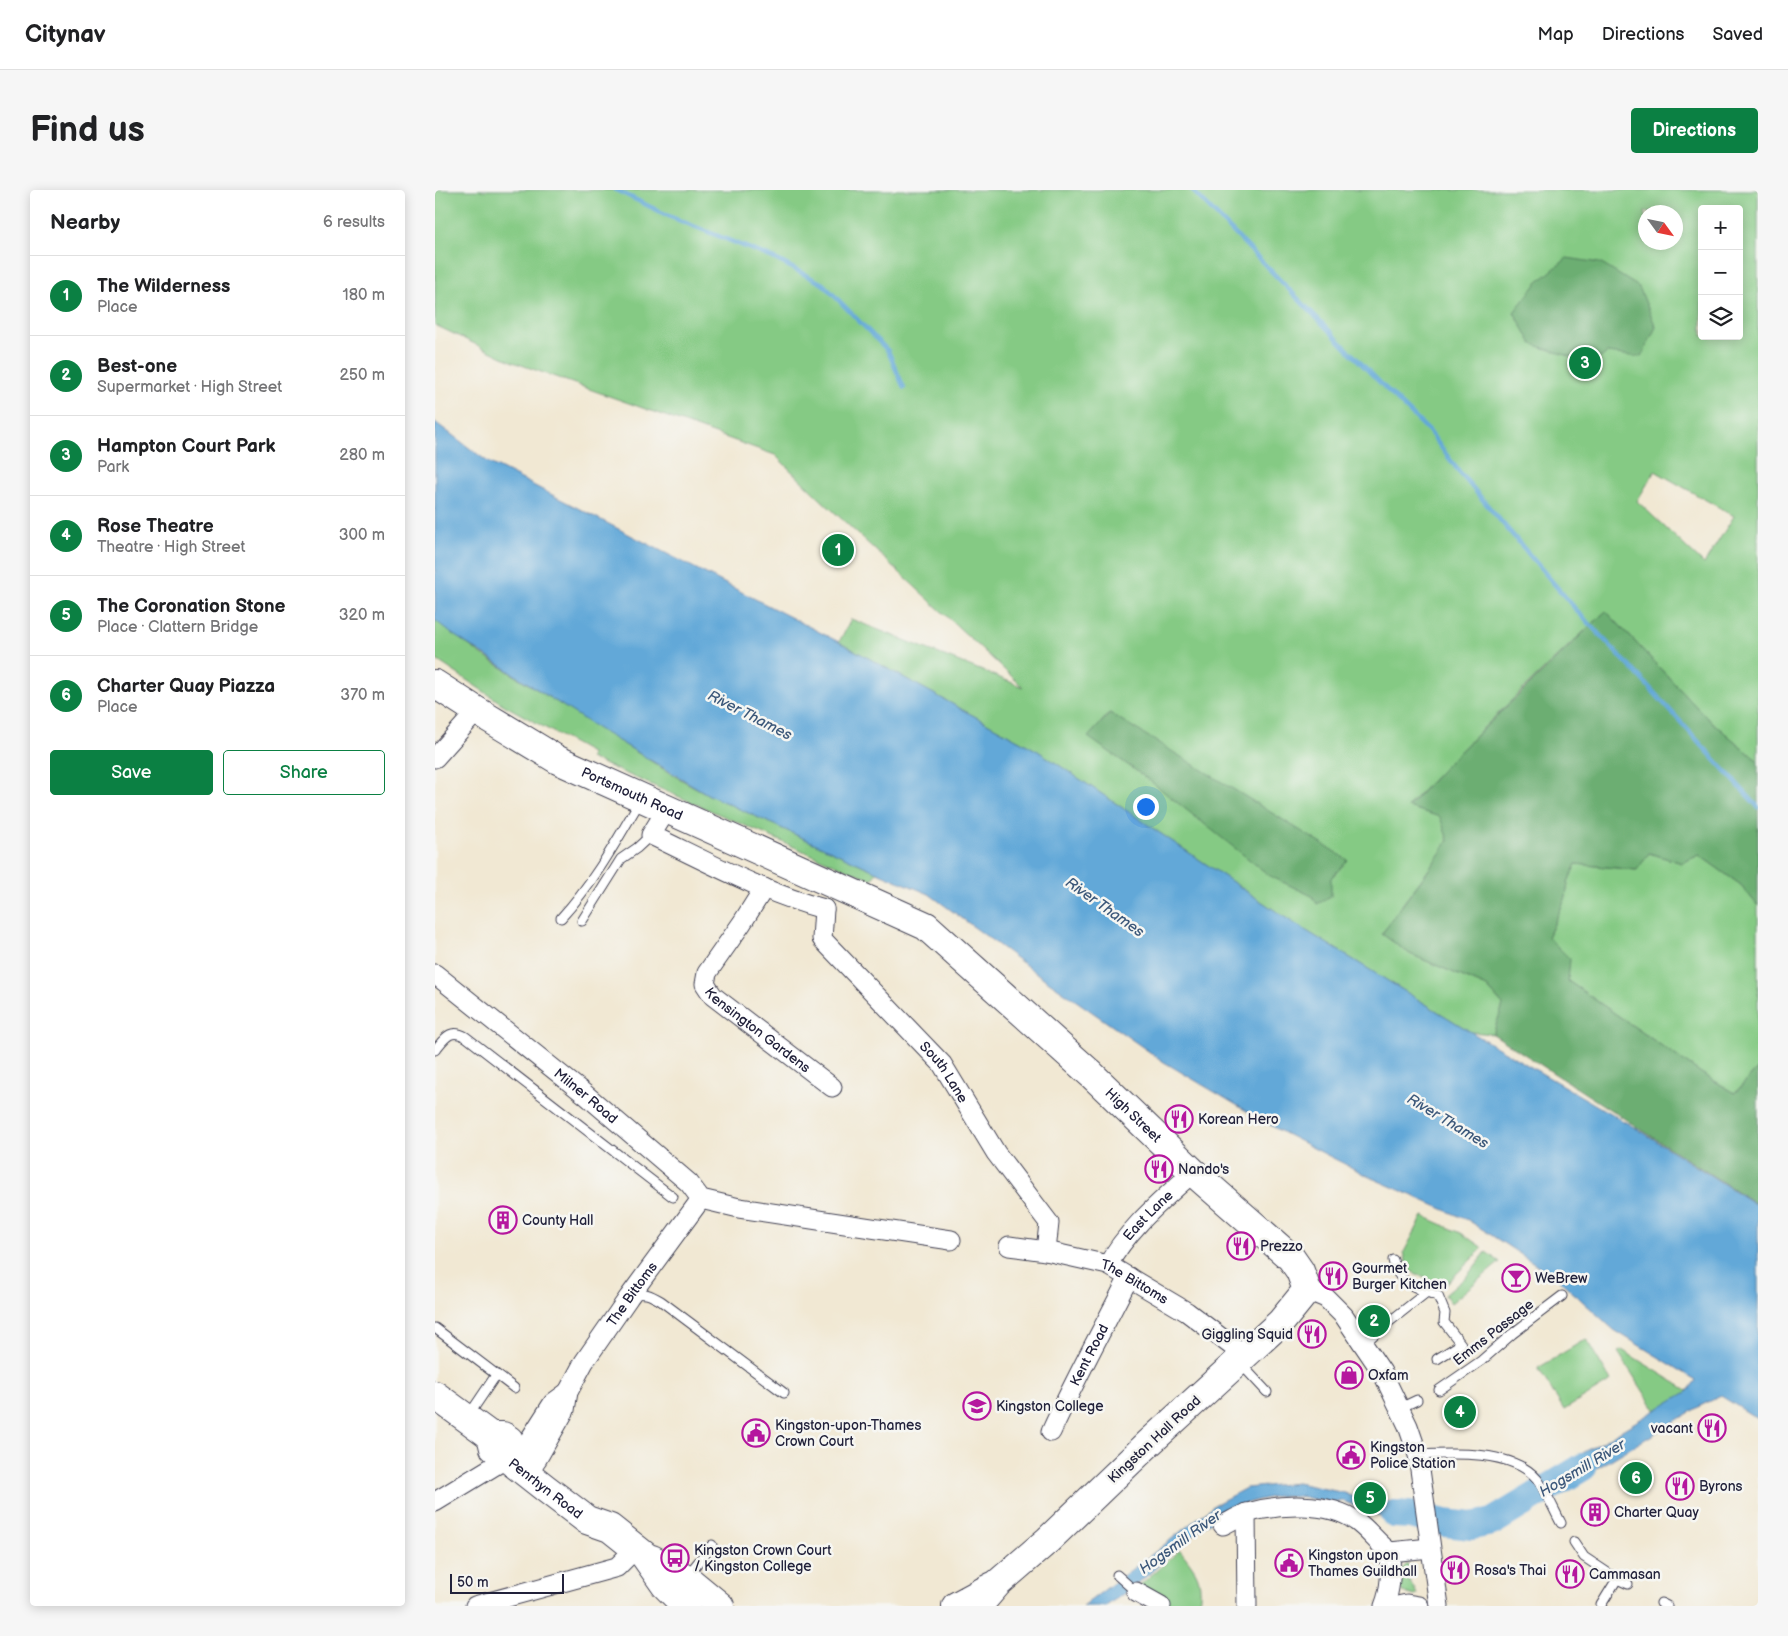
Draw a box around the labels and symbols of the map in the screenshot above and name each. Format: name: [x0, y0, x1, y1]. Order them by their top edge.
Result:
north arrow: [1638, 205, 1683, 250]
pin: 3: [1569, 344, 1601, 382]
pin: 1: [822, 531, 854, 569]
water label: River Thames: [705, 686, 795, 745]
street label: Portsmouth Road: [579, 764, 685, 824]
your location: [1133, 794, 1159, 820]
water label: River Thames: [1062, 873, 1148, 942]
street label: Kensington Gardens: [701, 984, 814, 1076]
street label: South Lane: [916, 1038, 971, 1106]
street label: Milner Road: [551, 1065, 621, 1127]
street label: High Street: [1102, 1084, 1165, 1147]
water label: River Thames: [1404, 1090, 1492, 1153]
restaurant icon: Korean Hero: [1164, 1104, 1194, 1134]
place label: Korean Hero: [1198, 1111, 1279, 1128]
restaurant icon: Nando's: [1144, 1154, 1174, 1184]
place label: Nando's: [1178, 1161, 1229, 1178]
street label: East Lane: [1120, 1187, 1177, 1244]
building icon: County Hall: [488, 1205, 518, 1235]
place label: County Hall: [522, 1212, 593, 1229]
restaurant icon: Prezzo: [1226, 1231, 1256, 1261]
place label: Prezzo: [1260, 1238, 1303, 1255]
street label: The Bittoms: [1100, 1256, 1171, 1308]
street label: The Bittoms: [603, 1259, 661, 1330]
place label: Gourmet Burger Kitchen: [1352, 1260, 1447, 1293]
restaurant icon: Gourmet Burger Kitchen: [1318, 1261, 1348, 1291]
bar icon: WeBrew: [1501, 1263, 1531, 1293]
place label: WeBrew: [1535, 1270, 1588, 1287]
street label: Emms Passage: [1450, 1296, 1537, 1369]
pin: 2: [1358, 1302, 1390, 1340]
restaurant icon: Giggling Squid: [1297, 1319, 1327, 1349]
street label: Kent Road: [1067, 1321, 1112, 1389]
place label: Giggling Squid: [1201, 1326, 1293, 1343]
shop icon: Oxfam: [1334, 1360, 1364, 1390]
place label: Oxfam: [1368, 1367, 1409, 1384]
school or university icon: Kingston College: [962, 1391, 992, 1421]
street label: Kingston Hall Road: [1104, 1392, 1204, 1487]
pin: 4: [1444, 1393, 1476, 1431]
place label: Kingston College: [996, 1398, 1103, 1415]
restaurant icon: vacant: [1697, 1413, 1727, 1443]
place label: Kingston-upon-Thames Crown Court: [775, 1417, 921, 1450]
public building icon: Kingston-upon-Thames Crown Court: [741, 1418, 771, 1448]
place label: vacant: [1650, 1420, 1694, 1437]
water label: Hogsmill River: [1536, 1434, 1630, 1502]
place label: Kingston Police Station: [1370, 1439, 1456, 1472]
public building icon: Kingston Police Station: [1336, 1440, 1366, 1470]
street label: Penrhyn Road: [505, 1455, 586, 1523]
pin: 6: [1620, 1459, 1652, 1497]
restaurant icon: Byrons: [1665, 1471, 1695, 1501]
place label: Byrons: [1699, 1478, 1743, 1495]
pin: 5: [1354, 1479, 1386, 1517]
building icon: Charter Quay: [1580, 1497, 1610, 1527]
place label: Charter Quay: [1614, 1504, 1699, 1521]
water label: Hogsmill River: [1135, 1505, 1226, 1579]
place label: Kingston Crown Court / Kingston College: [694, 1542, 832, 1575]
bus stop icon: Kingston Crown Court / Kingston College: [660, 1543, 690, 1573]
place label: Kingston upon Thames Guildhall: [1308, 1547, 1417, 1580]
public building icon: Kingston upon Thames Guildhall: [1274, 1548, 1304, 1578]
restaurant icon: Rosa's Thai: [1440, 1555, 1470, 1585]
restaurant icon: Cammasan: [1555, 1559, 1585, 1589]
place label: Rosa's Thai: [1474, 1562, 1546, 1579]
place label: Cammasan: [1589, 1566, 1661, 1583]
scale bar: [450, 1571, 564, 1594]

